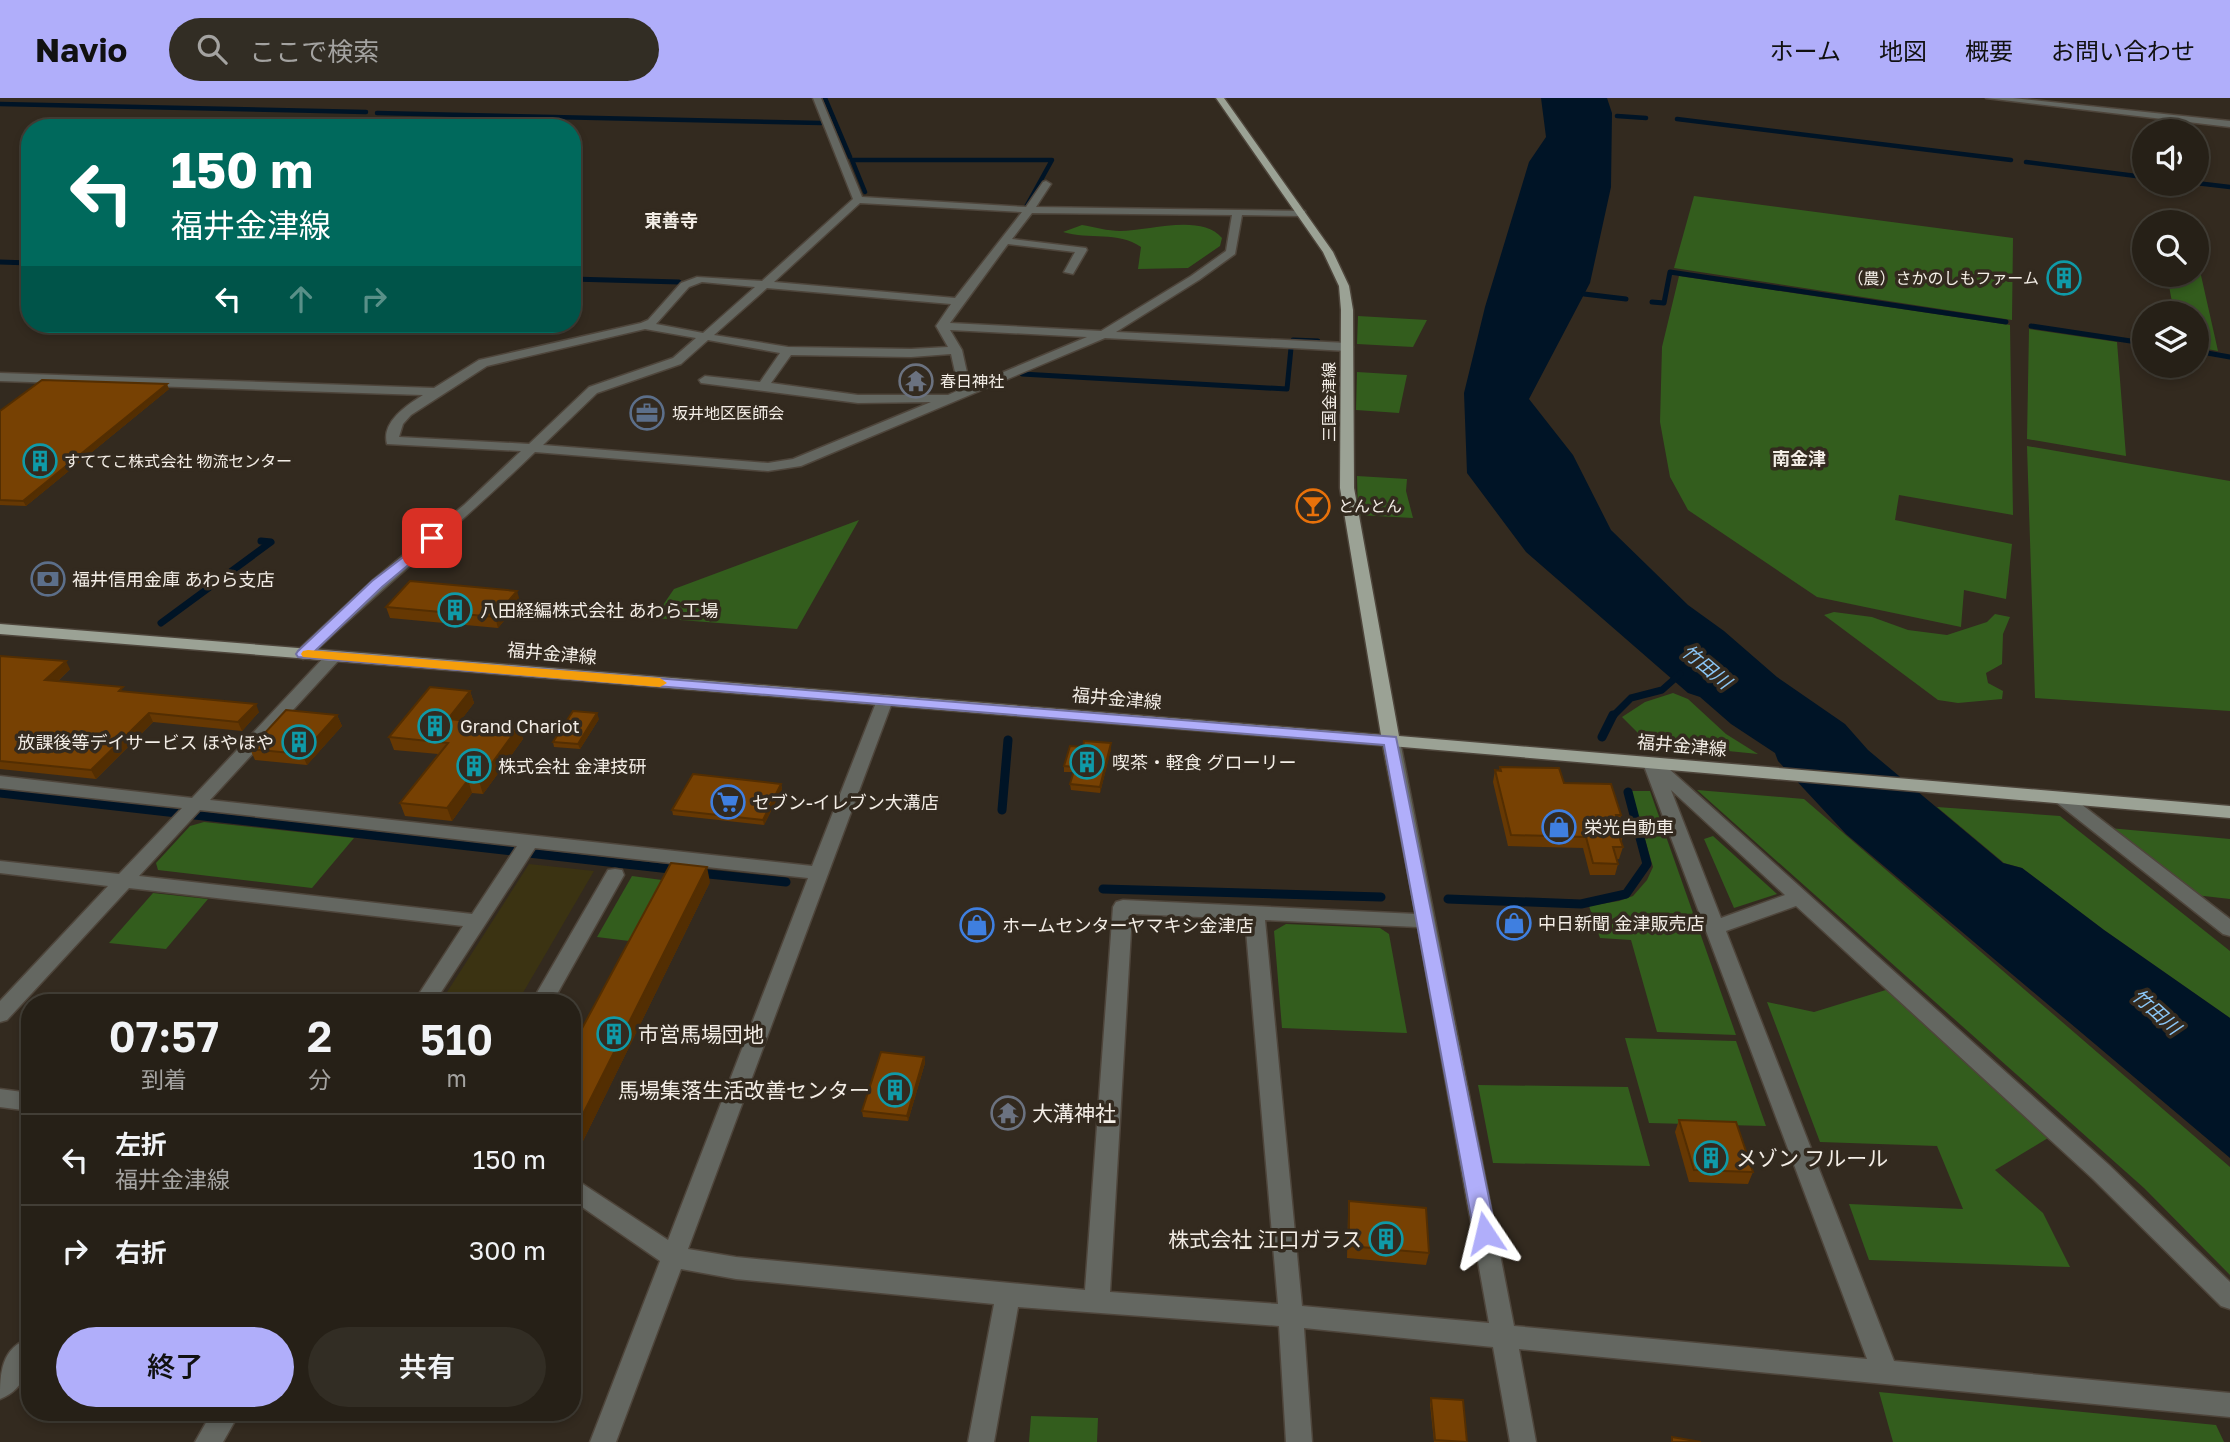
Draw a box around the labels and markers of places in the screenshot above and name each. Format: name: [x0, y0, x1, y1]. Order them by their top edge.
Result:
building icon: （農）さかのしもファーム: [2045, 259, 2083, 297]
place label: （農）さかのしもファーム: [1847, 268, 2039, 288]
temple icon: 春日神社: [897, 362, 935, 400]
place label: 春日神社: [940, 371, 1004, 391]
office icon: 坂井地区医師会: [628, 394, 666, 432]
place label: 坂井地区医師会: [672, 403, 784, 423]
building icon: すててこ株式会社 物流センター: [21, 442, 59, 480]
place label: すててこ株式会社 物流センター: [64, 451, 292, 471]
bar icon: とんとん: [1294, 487, 1332, 525]
place label: とんとん: [1338, 496, 1402, 516]
pin: [402, 508, 462, 568]
bank icon: 福井信用金庫 あわら支店: [29, 560, 67, 598]
place label: 福井信用金庫 あわら支店: [72, 568, 275, 590]
building icon: 八田経編株式会社 あわら工場: [436, 591, 474, 629]
place label: 八田経編株式会社 あわら工場: [480, 599, 719, 621]
building icon: Grand Chariot: [416, 707, 454, 745]
place label: Grand Chariot: [460, 715, 580, 737]
building icon: 放課後等デイサービス ほやほや: [280, 723, 318, 761]
place label: 放課後等デイサービス ほやほや: [18, 731, 274, 753]
building icon: 喫茶・軽食 グローリー: [1068, 743, 1106, 781]
building icon: 株式会社 金津技研: [455, 747, 493, 785]
place label: 喫茶・軽食 グローリー: [1112, 751, 1297, 773]
place label: 株式会社 金津技研: [498, 755, 647, 777]
supermarket icon: セブン-イレブン大溝店: [709, 783, 747, 821]
place label: セブン-イレブン大溝店: [752, 791, 939, 813]
shop icon: 栄光自動車: [1540, 808, 1578, 846]
place label: 栄光自動車: [1584, 816, 1674, 838]
shop icon: 中日新聞 金津販売店: [1495, 904, 1533, 942]
shop icon: ホームセンターヤマキシ金津店: [958, 906, 996, 944]
place label: 中日新聞 金津販売店: [1538, 912, 1705, 934]
place label: ホームセンターヤマキシ金津店: [1002, 914, 1253, 936]
building icon: 市営馬場団地: [595, 1015, 633, 1053]
place label: 市営馬場団地: [638, 1021, 764, 1047]
building icon: 馬場集落生活改善センター: [876, 1071, 914, 1109]
place label: 馬場集落生活改善センター: [618, 1077, 870, 1103]
temple icon: 大溝神社: [989, 1094, 1027, 1132]
place label: 大溝神社: [1032, 1100, 1116, 1126]
building icon: メゾン フルール: [1692, 1139, 1730, 1177]
place label: メゾン フルール: [1736, 1145, 1888, 1171]
building icon: 株式会社 江口ガラス: [1367, 1220, 1405, 1258]
place label: 株式会社 江口ガラス: [1168, 1226, 1362, 1252]

